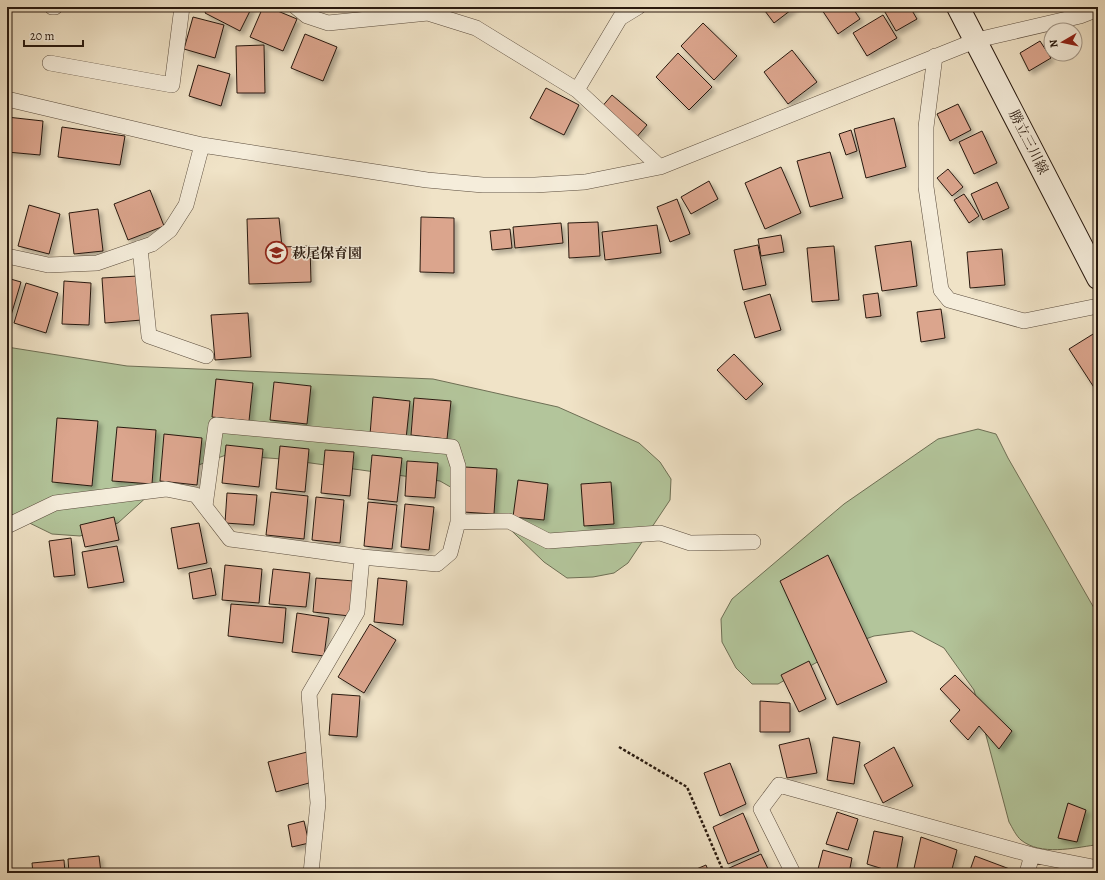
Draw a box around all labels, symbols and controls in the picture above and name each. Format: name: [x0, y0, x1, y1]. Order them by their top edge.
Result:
scale bar: [24, 22, 83, 48]
north arrow: [1043, 22, 1083, 62]
text: 20 m: [30, 28, 54, 44]
text: N: [1046, 38, 1062, 49]
street label: 勝立三川線: [1004, 107, 1053, 178]
school or university icon: 萩尾保育園: [264, 240, 290, 266]
place label: 萩尾保育園: [292, 244, 362, 263]

